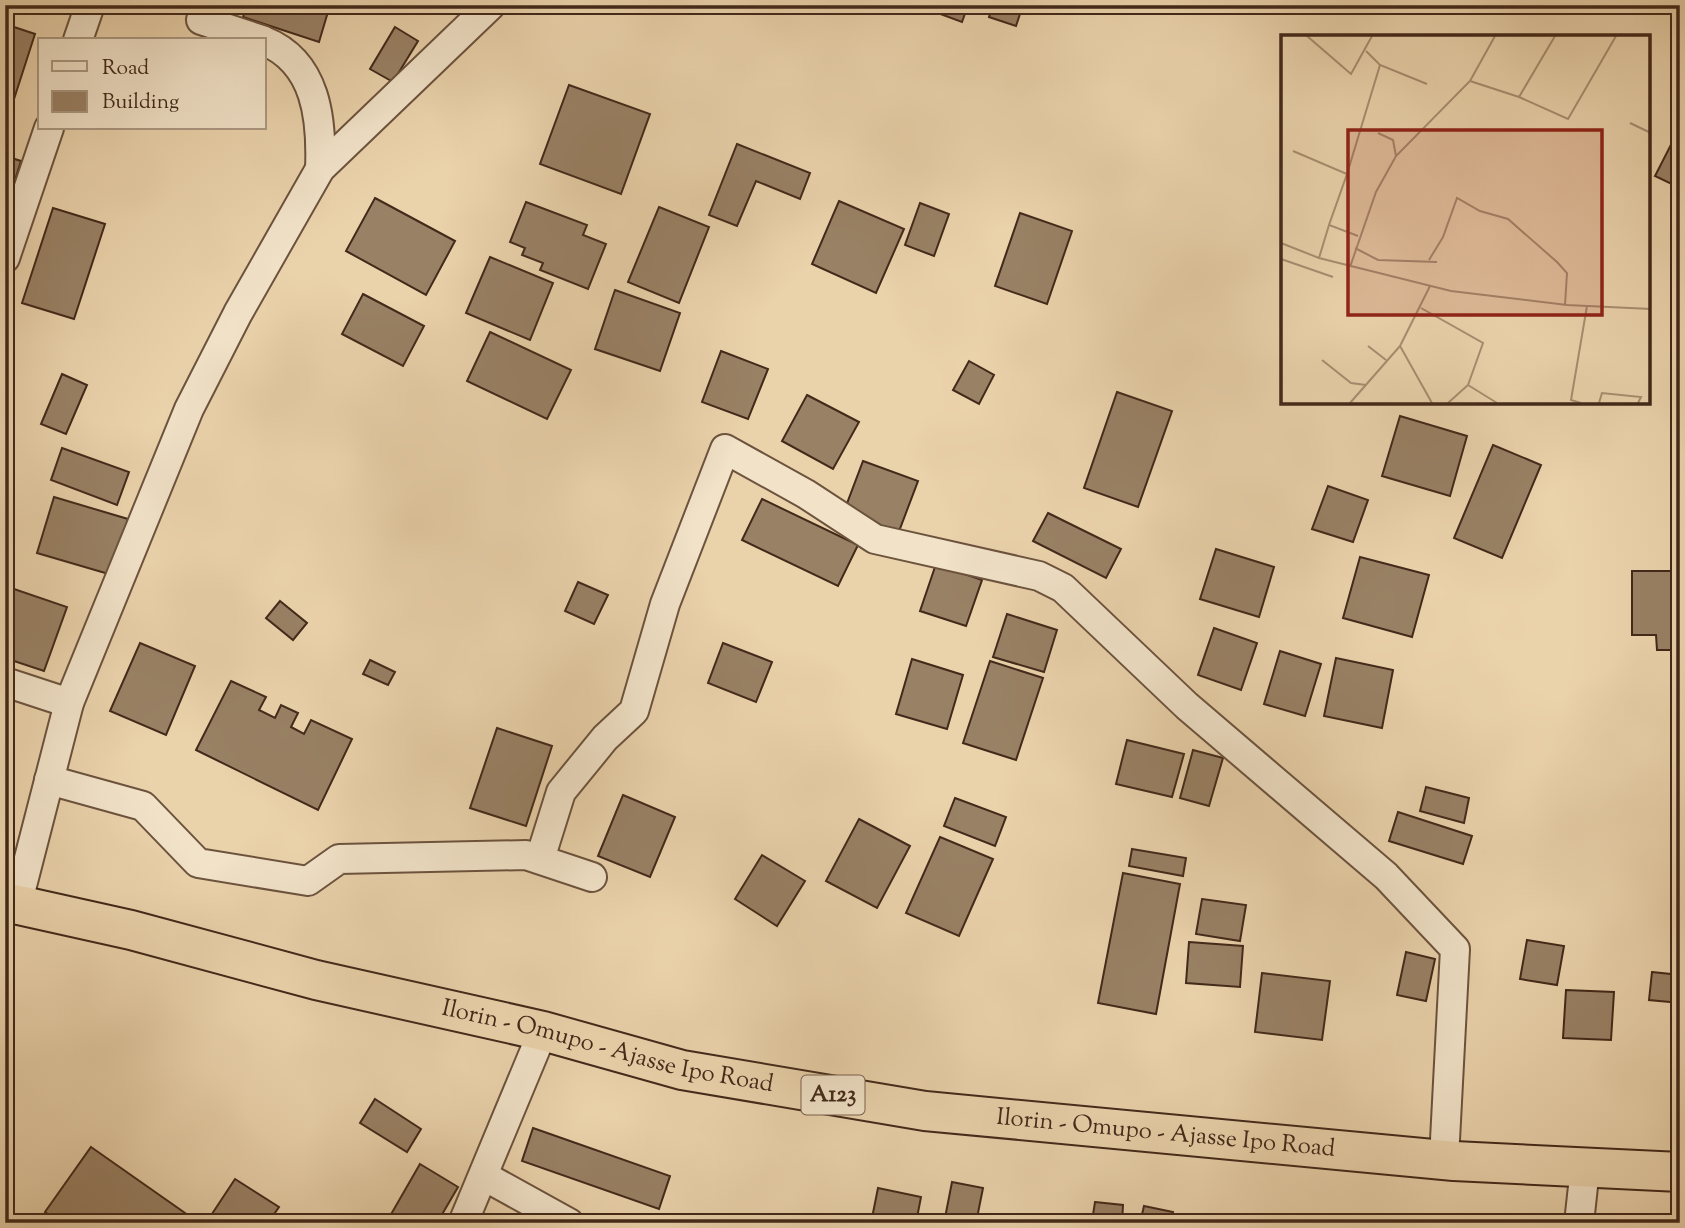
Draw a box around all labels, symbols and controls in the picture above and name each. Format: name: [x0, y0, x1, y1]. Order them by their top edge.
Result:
inset map: [1281, 35, 1650, 404]
legend: [38, 38, 266, 130]
text: Road: [102, 54, 149, 84]
text: Building: [102, 88, 179, 118]
street label: Ilorin - Omupo - Ajasse Ipo Road: [438, 992, 776, 1102]
road number: A123: [802, 1076, 864, 1114]
street label: Ilorin - Omupo - Ajasse Ipo Road: [995, 1101, 1337, 1167]

